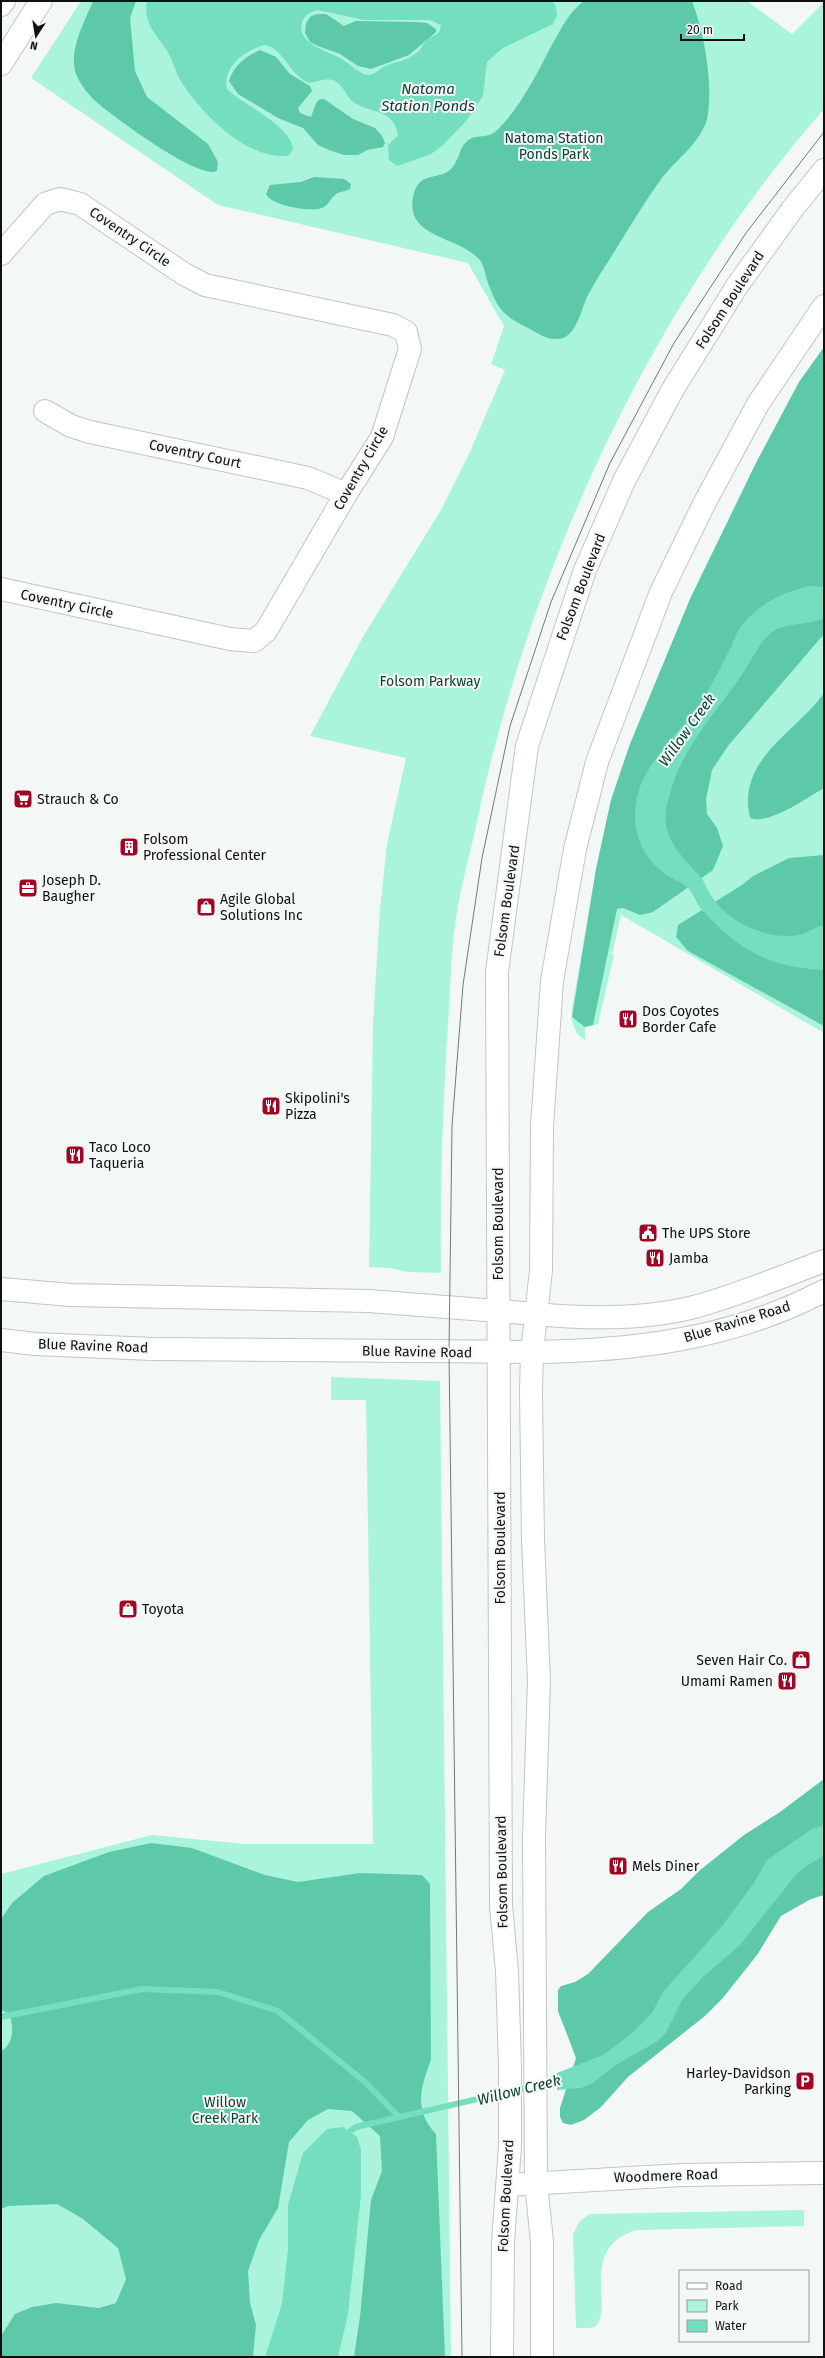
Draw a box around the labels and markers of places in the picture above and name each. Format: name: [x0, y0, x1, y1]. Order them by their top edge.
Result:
supermarket icon: Strauch & Co: [12, 788, 34, 810]
place label: Strauch & Co: [37, 791, 119, 808]
place label: Folsom Professional Center: [143, 831, 267, 864]
building icon: Folsom Professional Center: [118, 836, 140, 858]
place label: Joseph D. Baugher: [42, 872, 101, 905]
office icon: Joseph D. Baugher: [17, 877, 39, 899]
place label: Agile Global Solutions Inc: [220, 891, 303, 924]
shop icon: Agile Global Solutions Inc: [195, 896, 217, 918]
place label: Dos Coyotes Border Cafe: [642, 1003, 720, 1036]
restaurant icon: Dos Coyotes Border Cafe: [617, 1008, 639, 1030]
place label: Skipolini's Pizza: [285, 1090, 350, 1123]
restaurant icon: Skipolini's Pizza: [260, 1095, 282, 1117]
place label: Taco Loco Taqueria: [89, 1139, 151, 1172]
restaurant icon: Taco Loco Taqueria: [64, 1144, 86, 1166]
public building icon: The UPS Store: [637, 1222, 659, 1244]
place label: The UPS Store: [662, 1225, 751, 1242]
restaurant icon: Jamba: [644, 1247, 666, 1269]
place label: Jamba: [669, 1250, 709, 1267]
shop icon: Toyota: [117, 1598, 139, 1620]
place label: Toyota: [142, 1601, 184, 1618]
shop icon: Seven Hair Co.: [790, 1649, 812, 1671]
place label: Seven Hair Co.: [696, 1652, 787, 1669]
restaurant icon: Umami Ramen: [776, 1670, 798, 1692]
place label: Umami Ramen: [681, 1673, 773, 1690]
restaurant icon: Mels Diner: [607, 1855, 629, 1877]
place label: Mels Diner: [632, 1858, 700, 1875]
place label: Harley-Davidson Parking: [686, 2065, 792, 2098]
parking icon: Harley-Davidson Parking: [794, 2070, 816, 2092]

